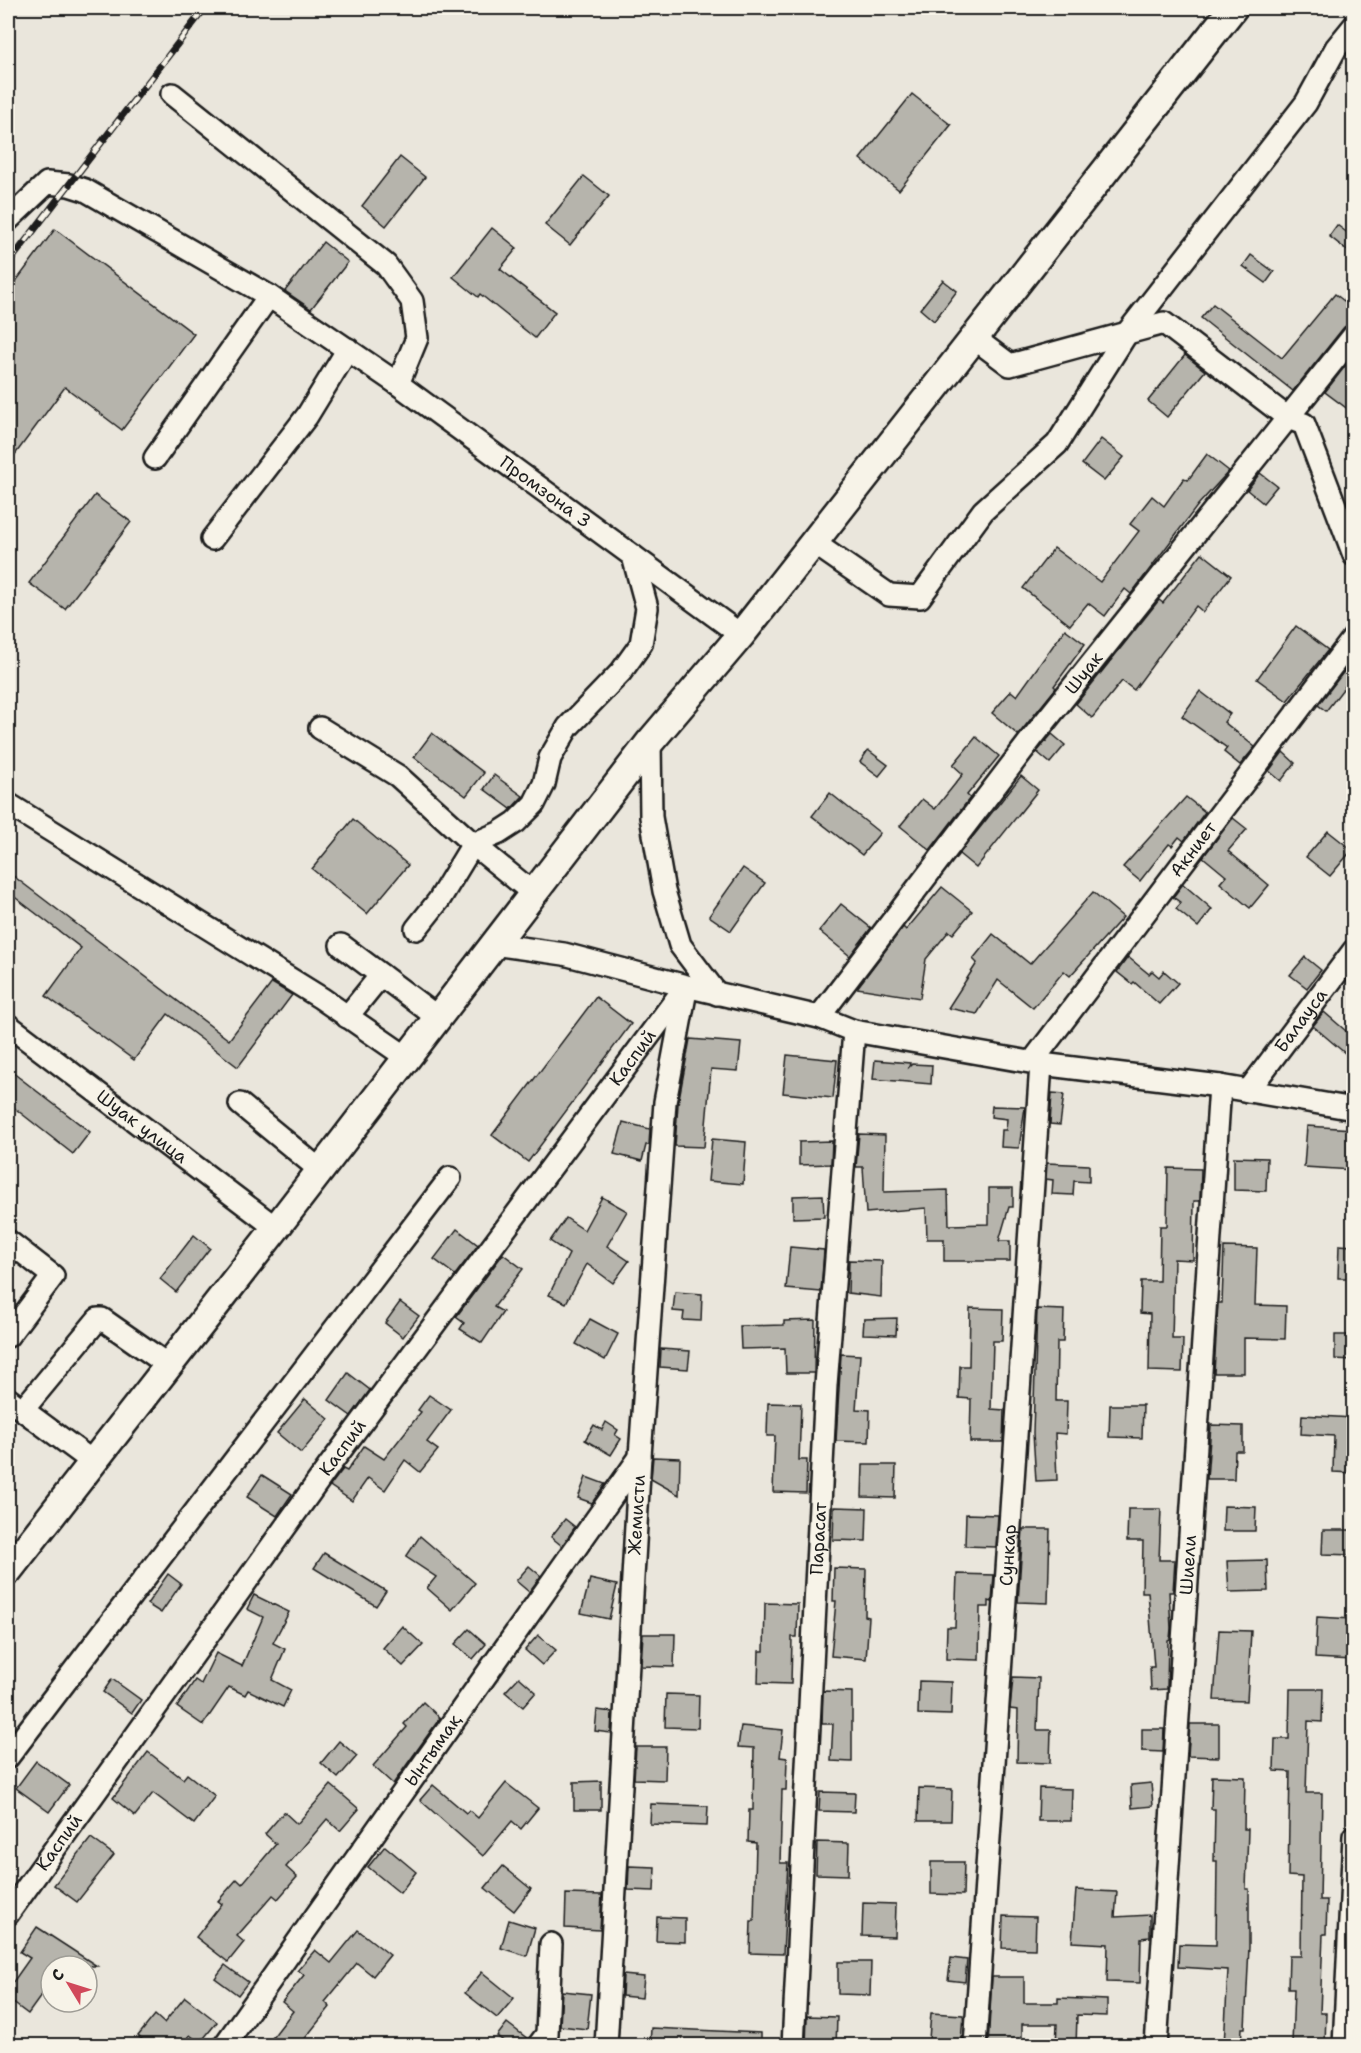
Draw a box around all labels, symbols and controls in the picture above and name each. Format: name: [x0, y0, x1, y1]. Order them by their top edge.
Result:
street label: Промзона 3: [495, 450, 596, 533]
street label: Шуак: [1059, 647, 1108, 699]
street label: Акниет: [1164, 816, 1223, 882]
street label: Балауса: [1269, 984, 1333, 1057]
street label: Каспий: [604, 1024, 662, 1091]
street label: Шуак улица: [91, 1084, 192, 1169]
street label: Каспий: [314, 1414, 372, 1481]
street label: Жемисти: [622, 1474, 651, 1556]
street label: Парасат: [805, 1501, 832, 1576]
street label: Сункар: [994, 1523, 1022, 1587]
street label: Шиели: [1174, 1534, 1202, 1596]
street label: Ынтымақ: [399, 1709, 467, 1791]
street label: Каспий: [31, 1809, 88, 1876]
north arrow: [39, 1954, 99, 2014]
text: С: [46, 1965, 69, 1985]

